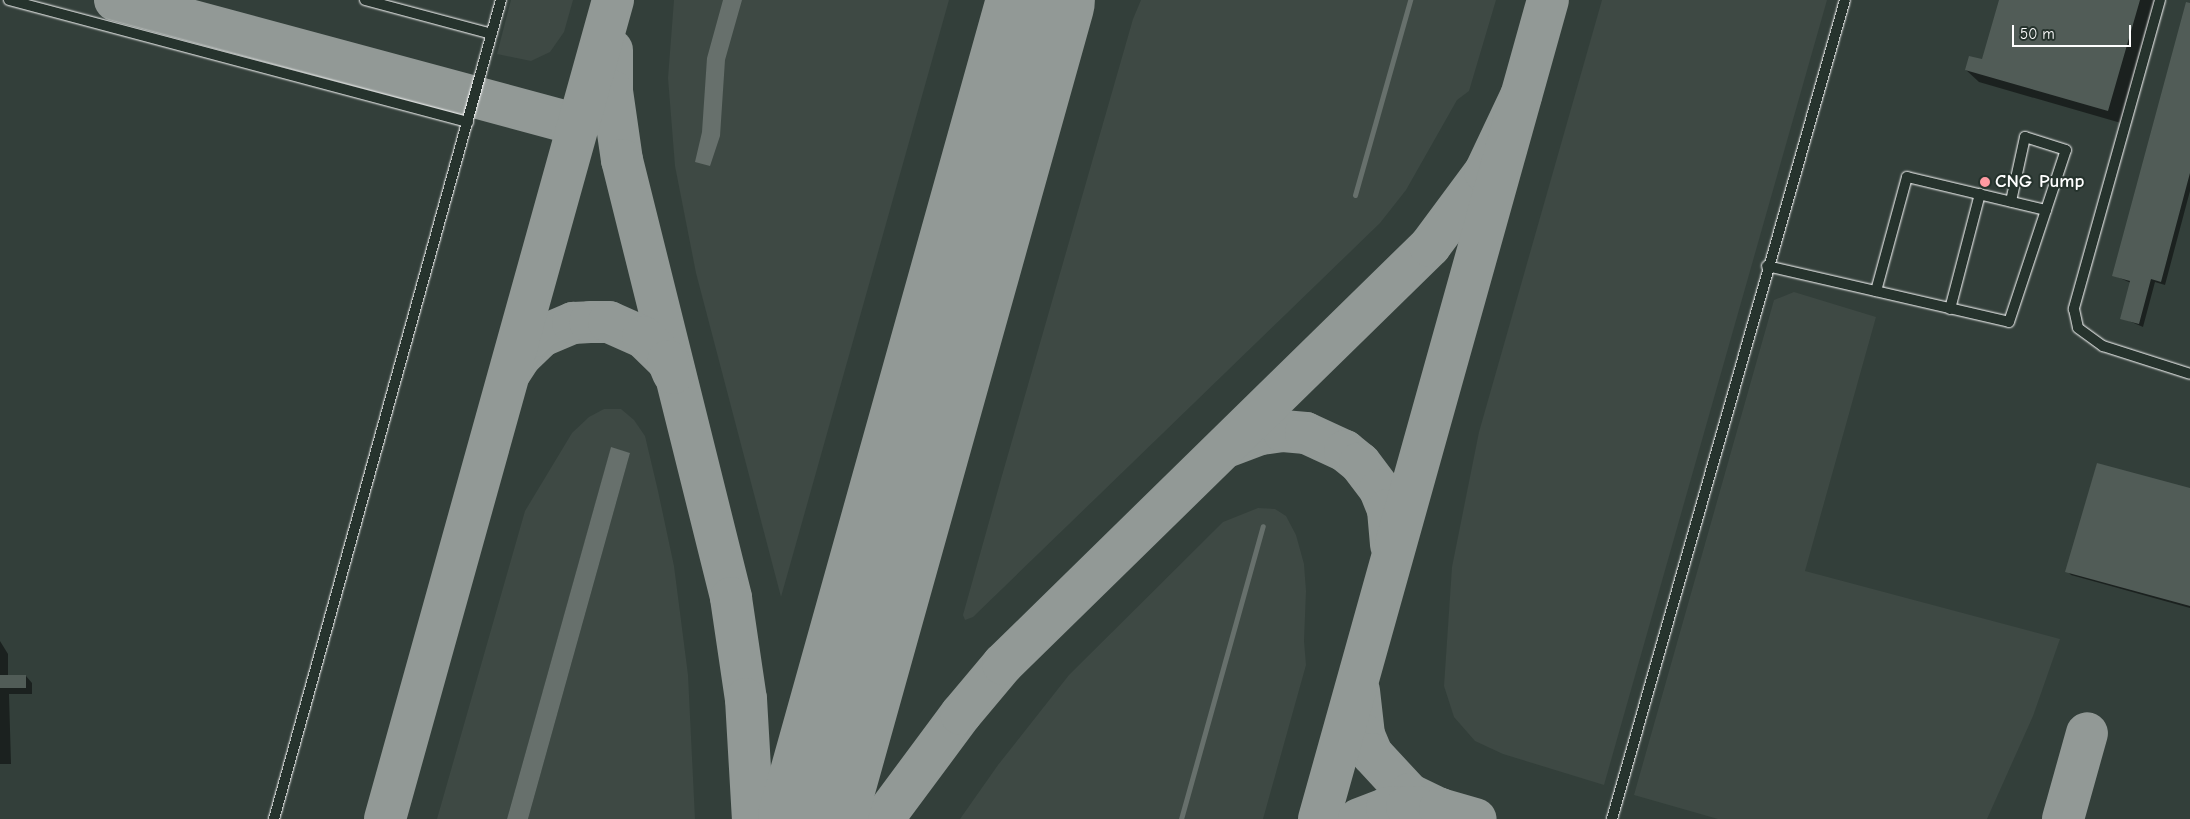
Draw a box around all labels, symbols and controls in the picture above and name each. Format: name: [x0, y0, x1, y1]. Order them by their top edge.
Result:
scale bar: [2015, 15, 2134, 47]
text: 50 m: [2020, 25, 2055, 43]
place label: CNG Pump: [1995, 171, 2084, 193]
marker: CNG Pump: [1979, 176, 1991, 188]

